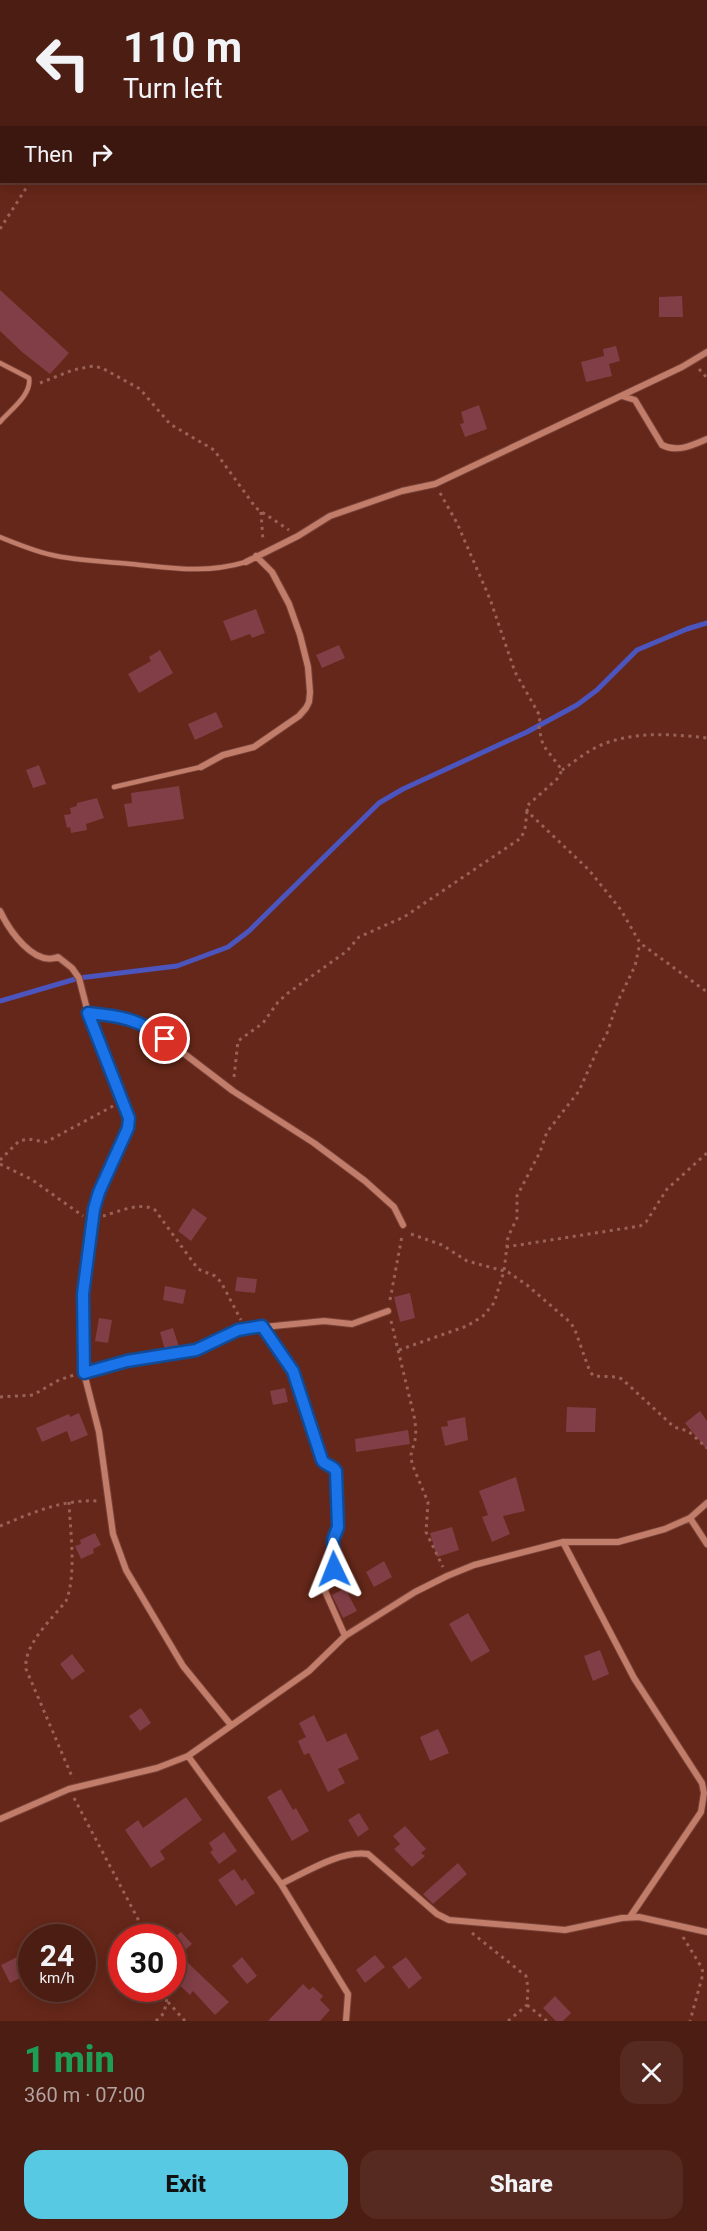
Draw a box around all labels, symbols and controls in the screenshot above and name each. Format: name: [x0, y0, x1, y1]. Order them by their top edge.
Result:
text: 110 m: [123, 23, 242, 72]
icon: left: [24, 24, 102, 102]
text: Turn left: [123, 73, 223, 105]
icon: right: [85, 138, 118, 171]
text: Then: [24, 142, 73, 167]
pin: [139, 1013, 190, 1064]
icon: arrive: [148, 1022, 181, 1055]
position arrow: [302, 1537, 366, 1601]
speed limit sign: 30: [108, 1924, 186, 2002]
text: 24: [40, 1938, 74, 1973]
text: km/h: [39, 1969, 75, 1987]
text: 1 min: [24, 2039, 115, 2081]
button: close: [620, 2041, 683, 2104]
text: 360 m · 07:00: [24, 2083, 145, 2107]
button: Exit: [24, 2150, 348, 2219]
button: Share: [360, 2150, 683, 2219]

